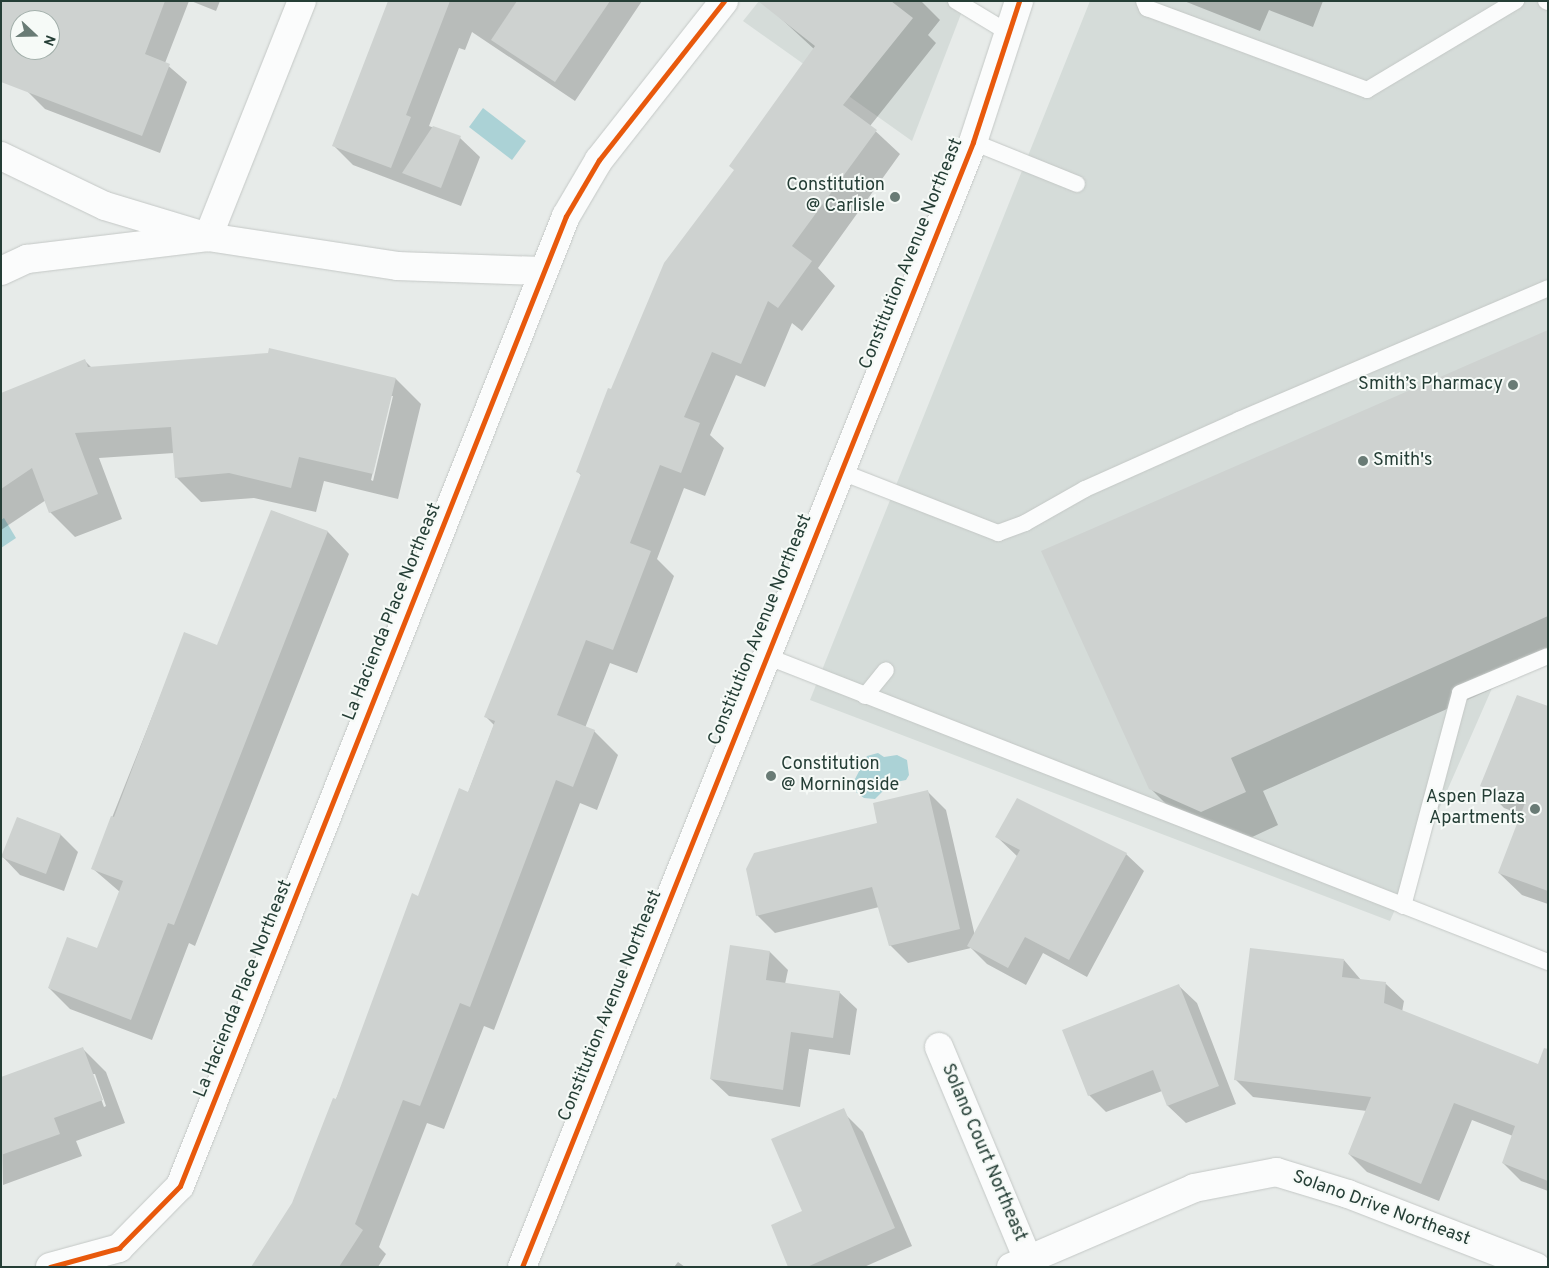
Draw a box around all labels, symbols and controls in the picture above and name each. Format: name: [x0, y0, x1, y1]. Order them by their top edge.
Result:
north arrow: [10, 10, 60, 60]
text: N: [39, 32, 58, 48]
street label: Constitution Avenue Northeast: [855, 135, 969, 373]
place label: Constitution @ Carlisle: [786, 176, 885, 218]
marker: Constitution @ Carlisle: [889, 191, 901, 203]
place label: Smith’s Pharmacy: [1358, 374, 1503, 396]
marker: Smith’s Pharmacy: [1507, 379, 1519, 391]
place label: Smith's: [1373, 450, 1432, 472]
marker: Smith's: [1357, 455, 1369, 467]
street label: La Hacienda Place Northeast: [339, 500, 447, 724]
street label: Constitution Avenue Northeast: [704, 511, 818, 749]
place label: Constitution @ Morningside: [781, 755, 899, 798]
marker: Constitution @ Morningside: [765, 770, 777, 782]
place label: Aspen Plaza Apartments: [1426, 788, 1525, 831]
marker: Aspen Plaza Apartments: [1529, 803, 1541, 815]
street label: La Hacienda Place Northeast: [190, 877, 298, 1101]
street label: Constitution Avenue Northeast: [554, 887, 668, 1125]
street label: Solano Court Northeast: [936, 1061, 1030, 1245]
street label: Solano Drive Northeast: [1289, 1167, 1473, 1251]

